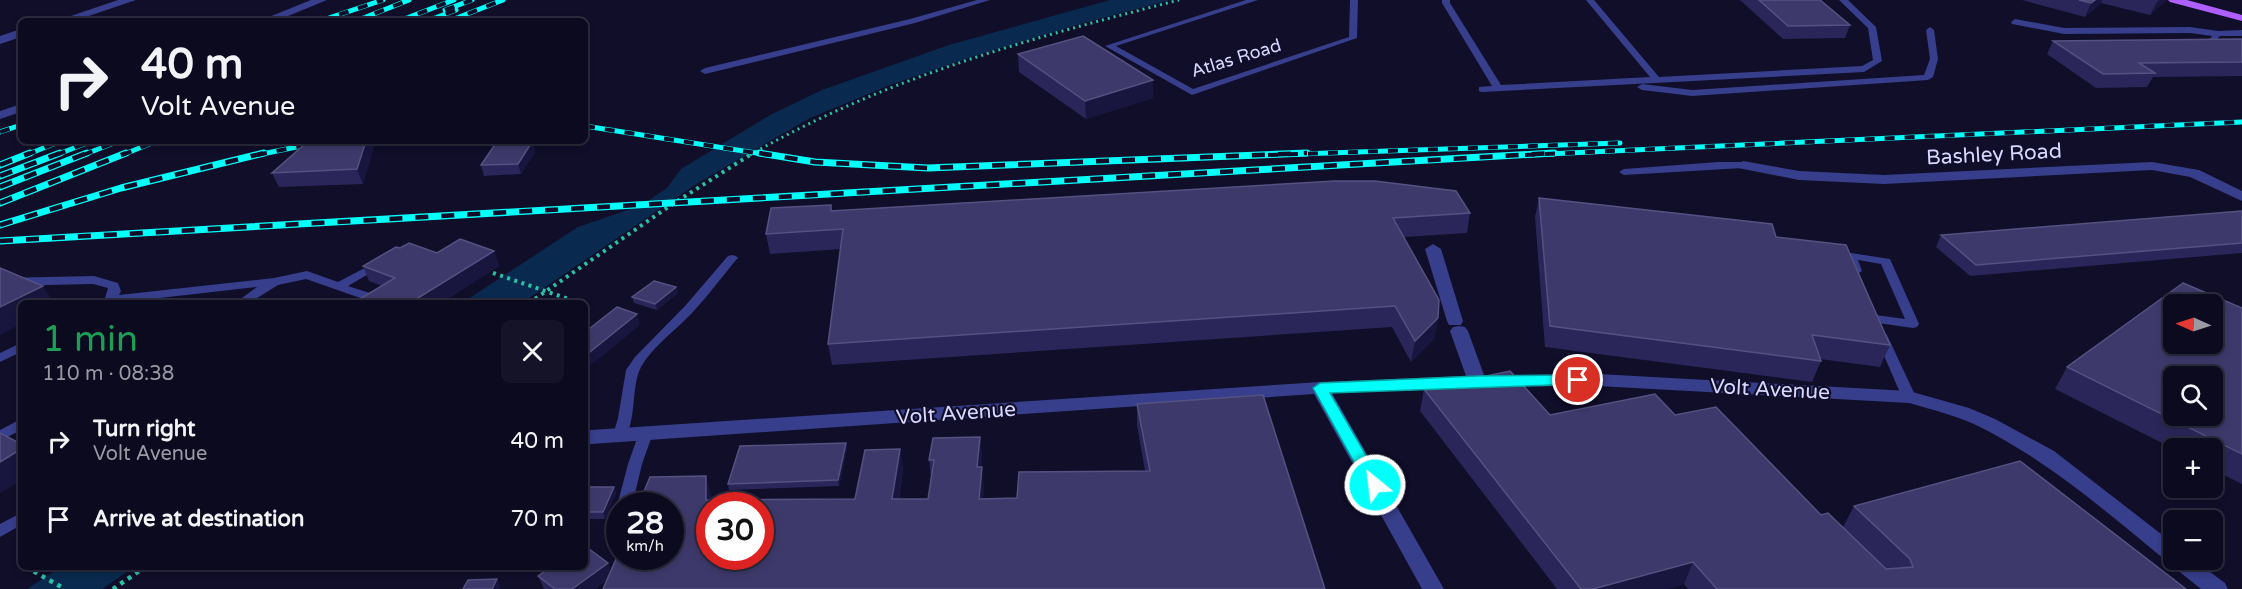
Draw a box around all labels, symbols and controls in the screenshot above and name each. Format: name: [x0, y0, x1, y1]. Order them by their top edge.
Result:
street label: Atlas Road: [1188, 34, 1284, 82]
text: 40 m: [141, 39, 243, 90]
icon: right: [42, 42, 120, 120]
text: Volt Avenue: [141, 90, 295, 123]
street label: Bashley Road: [1926, 138, 2062, 171]
north arrow: [2163, 294, 2223, 354]
map controls: [2163, 294, 2223, 570]
text: 1 min: [42, 318, 138, 361]
button: close: [501, 320, 564, 383]
pin: [1552, 354, 1603, 405]
text: 110 m · 08:38: [42, 362, 174, 386]
icon: arrive: [1561, 363, 1594, 396]
button: search: [2163, 366, 2223, 426]
street label: Volt Avenue: [1709, 374, 1831, 405]
street label: Volt Avenue: [895, 397, 1017, 430]
text: Turn right: [93, 416, 195, 442]
icon: right: [42, 425, 75, 458]
text: 40 m: [510, 428, 564, 454]
button: +: [2163, 438, 2223, 498]
text: Volt Avenue: [93, 442, 207, 466]
position arrow: [1343, 453, 1407, 517]
speed limit sign: 30: [696, 492, 774, 570]
icon: arrive: [42, 503, 75, 536]
text: 28: [626, 505, 664, 542]
text: Arrive at destination: [93, 506, 304, 532]
text: 70 m: [510, 506, 564, 532]
button: −: [2163, 510, 2223, 570]
text: km/h: [626, 537, 664, 555]

